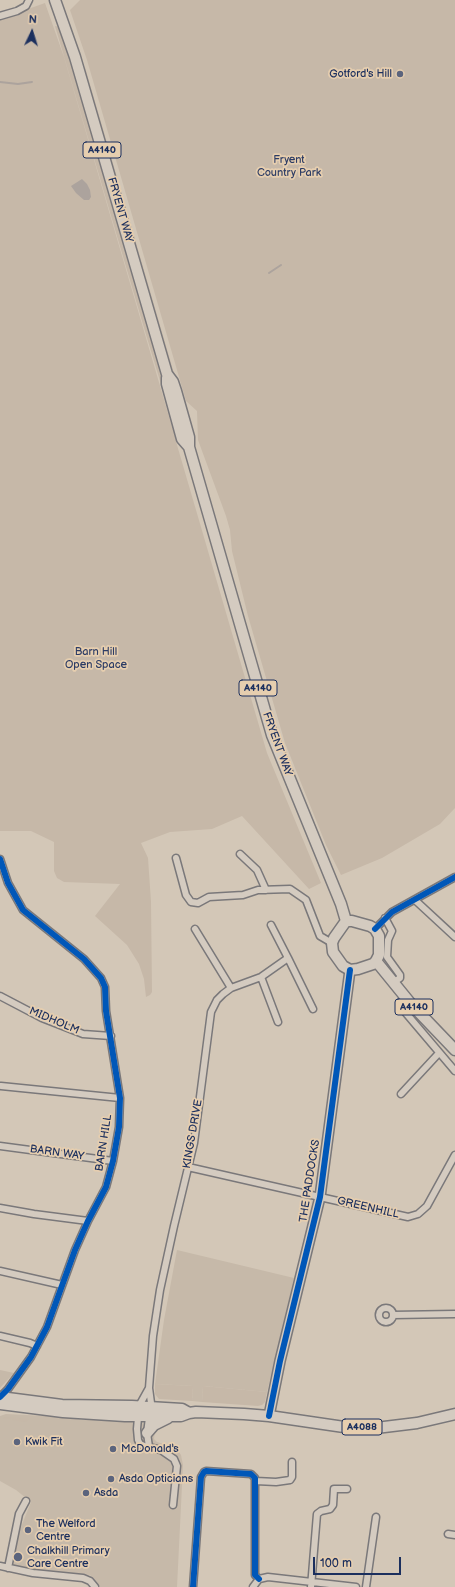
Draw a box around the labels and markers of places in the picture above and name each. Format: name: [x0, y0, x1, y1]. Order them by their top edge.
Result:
place label: Gotford's Hill: [329, 67, 392, 81]
marker: Gotford's Hill: [395, 69, 405, 79]
place label: Kwik Fit: [25, 1435, 63, 1449]
marker: Kwik Fit: [12, 1437, 22, 1447]
place label: McDonald's: [121, 1442, 179, 1456]
marker: McDonald's: [108, 1444, 118, 1454]
place label: Asda Opticians: [119, 1472, 193, 1486]
marker: Asda Opticians: [106, 1474, 116, 1484]
place label: Asda: [94, 1486, 118, 1500]
marker: Asda: [81, 1488, 91, 1498]
place label: The Welford Centre: [36, 1517, 96, 1543]
marker: The Welford Centre: [23, 1525, 33, 1535]
place label: Chalkhill Primary Care Centre: [27, 1544, 110, 1570]
marker: Chalkhill Primary Care Centre: [12, 1551, 24, 1563]

